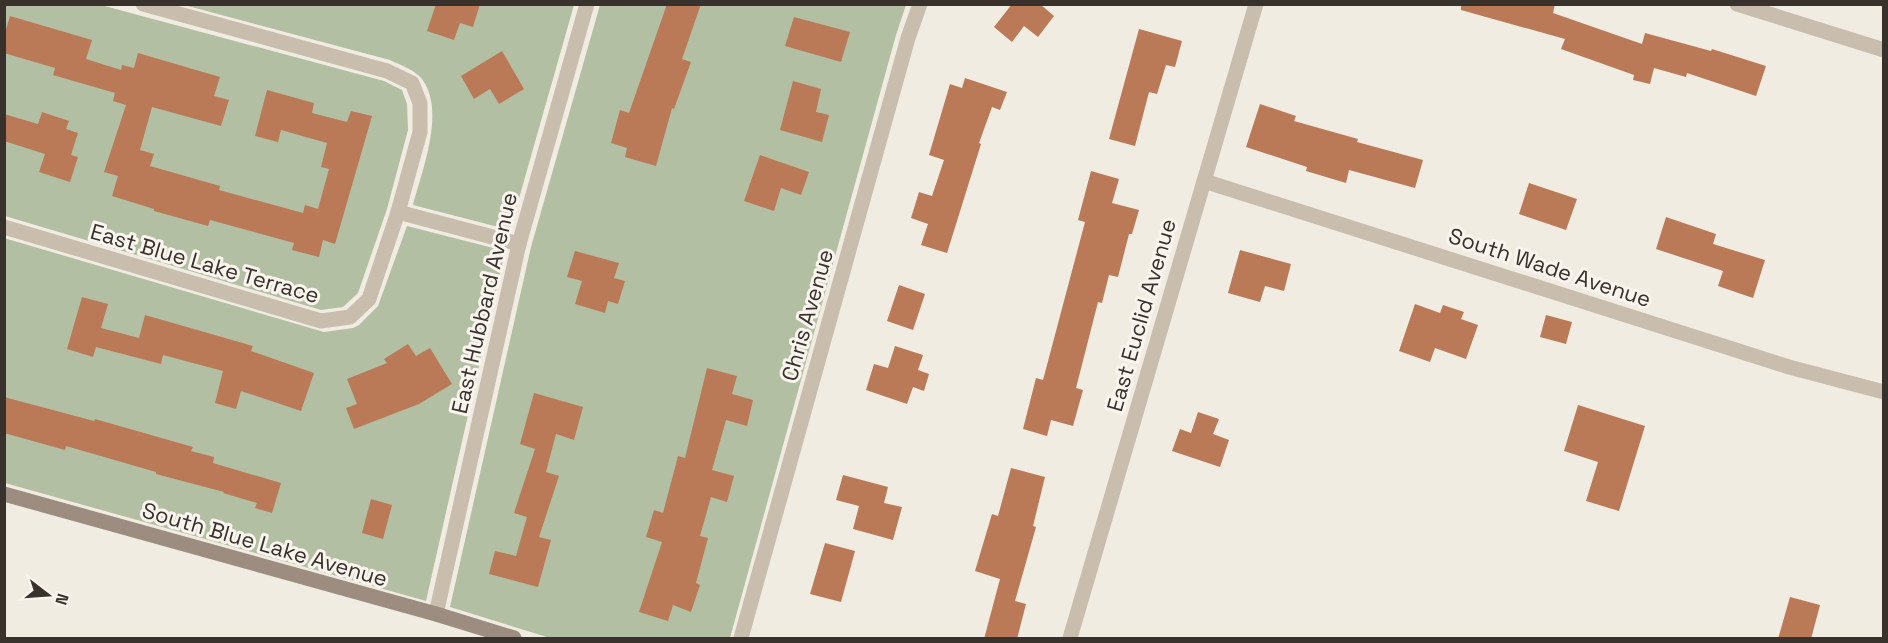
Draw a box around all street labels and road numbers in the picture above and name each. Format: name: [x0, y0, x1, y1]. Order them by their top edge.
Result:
street label: East Hubbard Avenue: [445, 190, 523, 416]
street label: East Euclid Avenue: [1100, 215, 1182, 415]
street label: East Blue Lake Terrace: [87, 217, 323, 309]
street label: South Wade Avenue: [1445, 221, 1655, 313]
street label: Chris Avenue: [775, 246, 839, 384]
street label: South Blue Lake Avenue: [139, 496, 391, 592]

